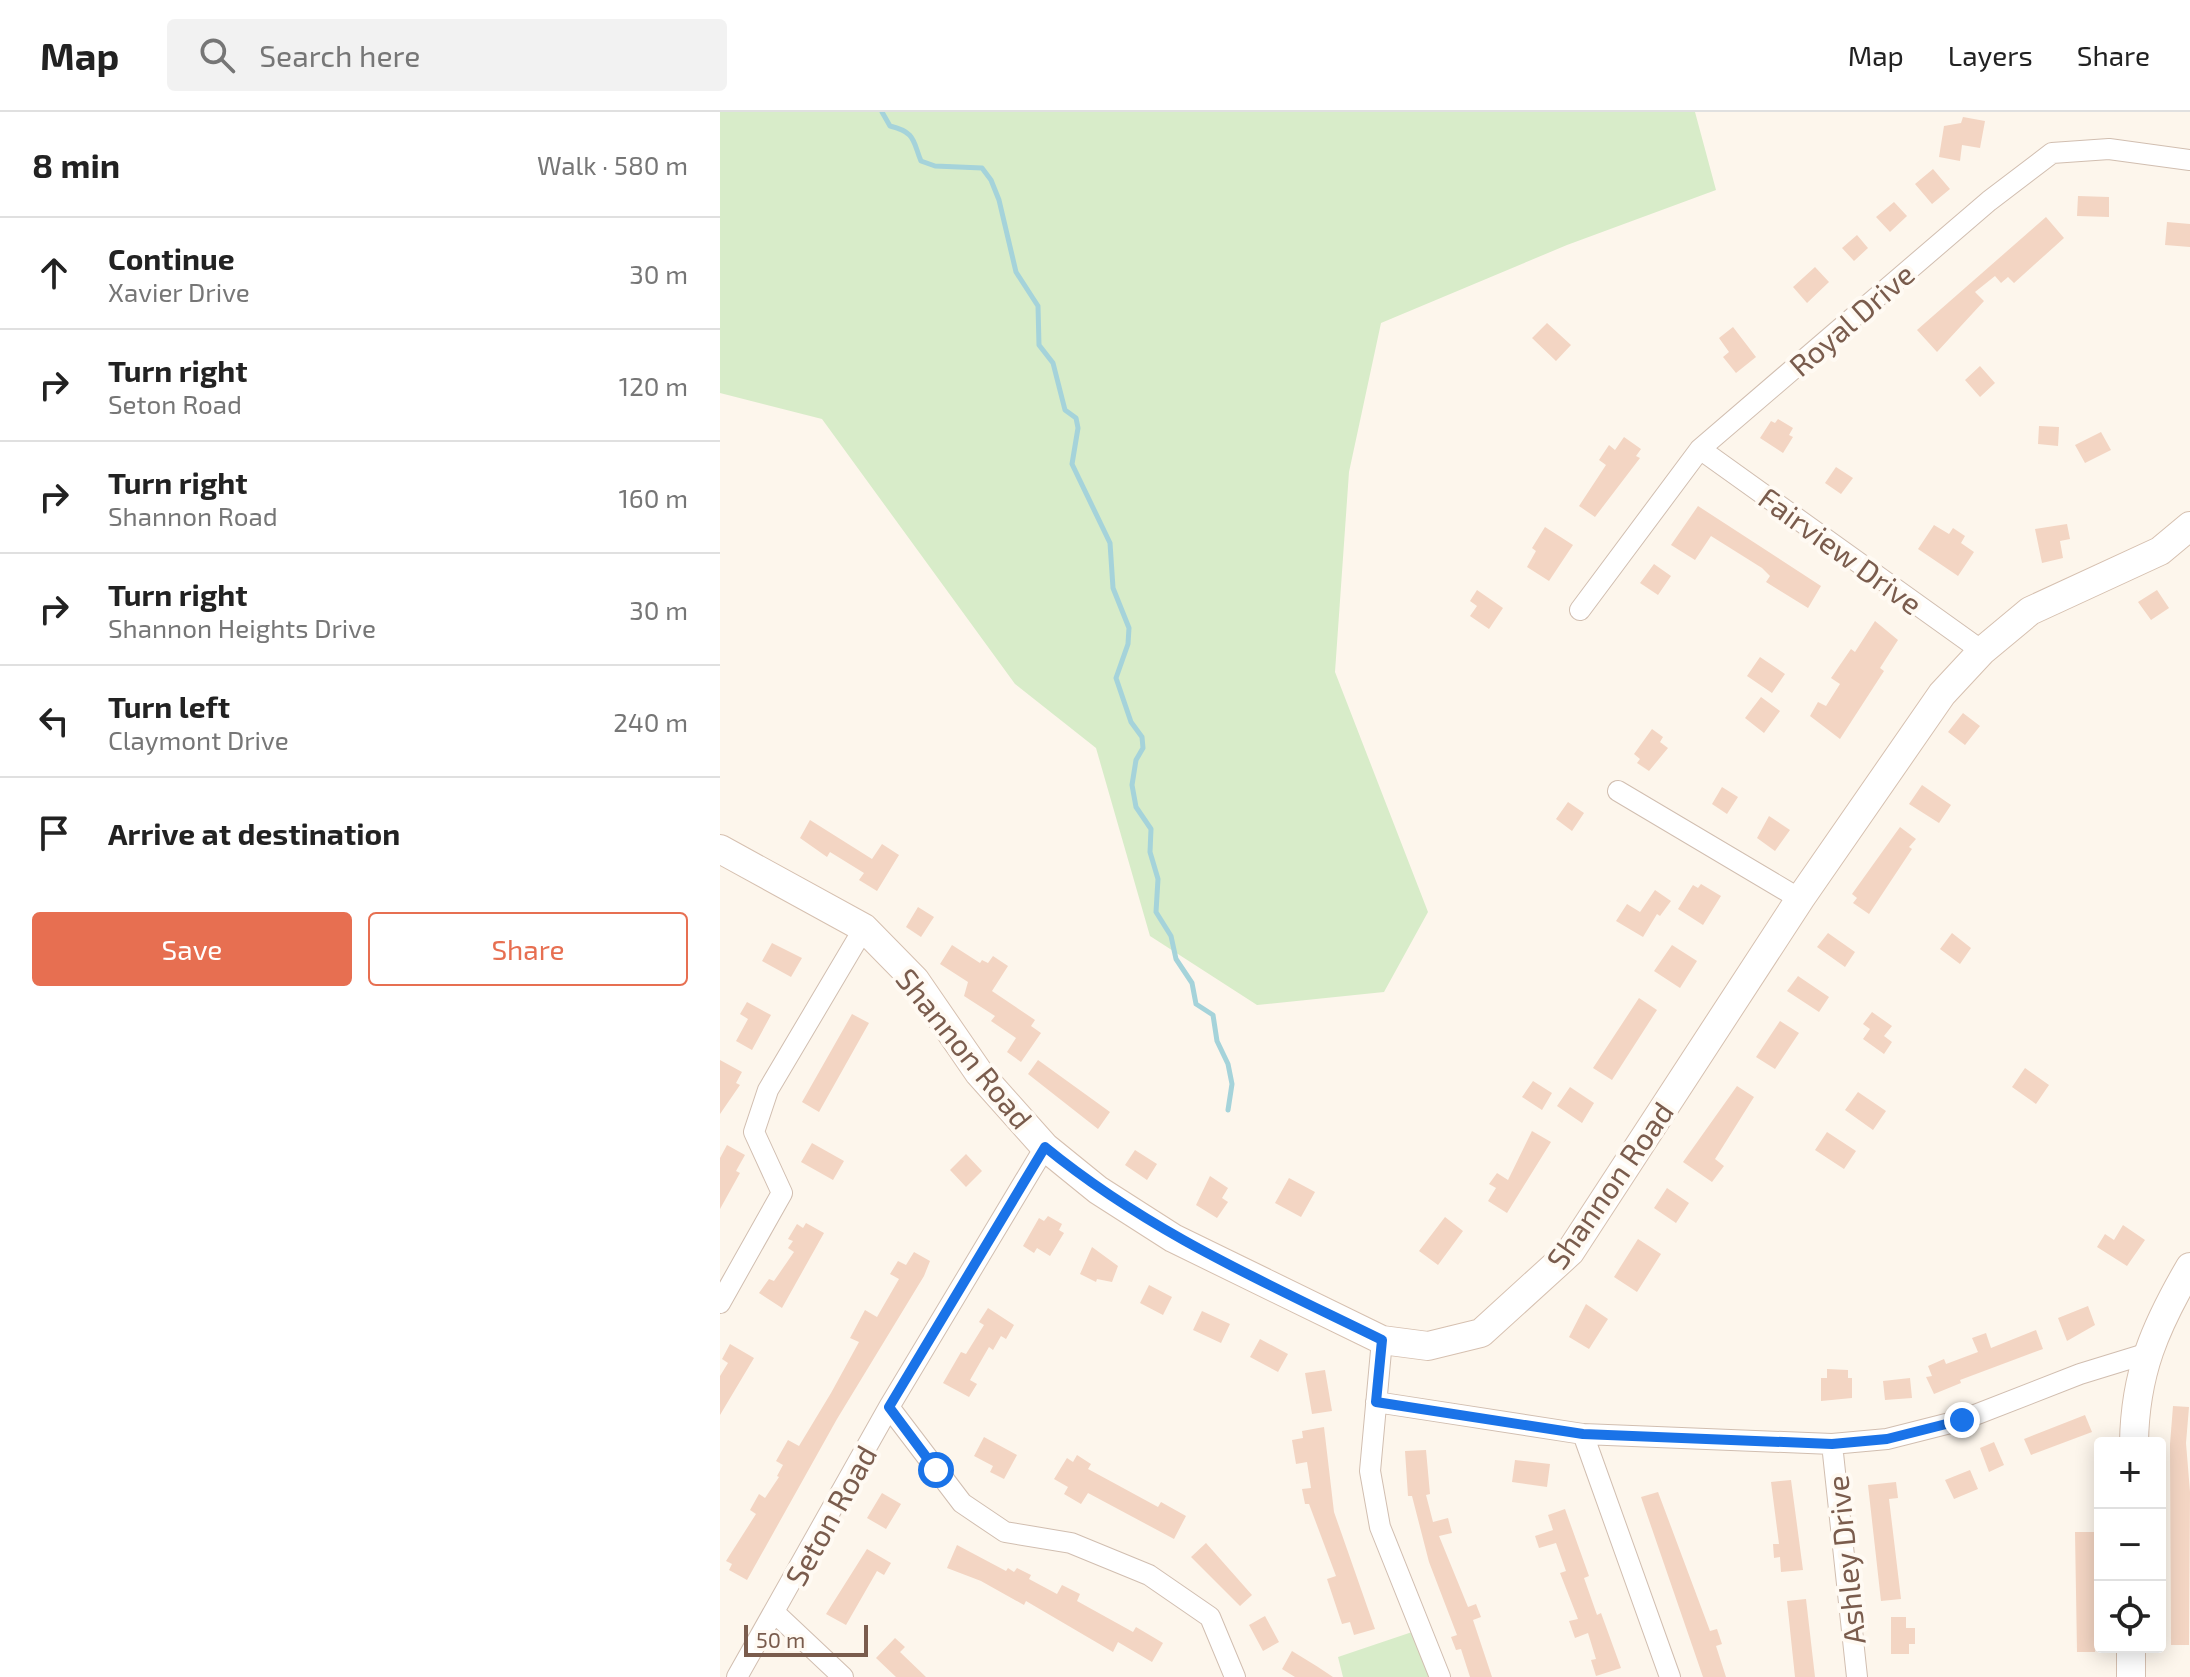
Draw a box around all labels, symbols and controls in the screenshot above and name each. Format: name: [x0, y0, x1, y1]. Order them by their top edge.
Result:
search box: [167, 19, 727, 91]
text: Map: [40, 32, 119, 78]
icon: search: [195, 33, 239, 77]
text: Search here: [259, 37, 420, 73]
text: Map: [1848, 38, 1904, 72]
text: Layers: [1948, 38, 2033, 72]
text: Share: [2077, 38, 2150, 72]
text: 8 min: [32, 144, 120, 185]
text: Walk · 580 m: [537, 149, 688, 180]
text: Continue: [108, 240, 235, 276]
icon: ahead: [32, 251, 76, 295]
street label: Royal Drive: [1781, 255, 1921, 383]
text: 30 m: [629, 258, 688, 289]
text: Xavier Drive: [108, 276, 250, 307]
text: Turn right: [108, 352, 248, 388]
icon: right: [32, 363, 76, 407]
text: 120 m: [619, 370, 688, 401]
text: Seton Road: [108, 388, 242, 419]
text: Turn right: [108, 464, 248, 500]
icon: right: [32, 475, 76, 519]
street label: Fairview Drive: [1752, 479, 1930, 621]
text: 160 m: [619, 482, 688, 513]
text: Shannon Road: [108, 500, 278, 531]
text: Turn right: [108, 576, 248, 612]
icon: right: [32, 587, 76, 631]
text: 30 m: [629, 594, 688, 625]
text: Shannon Heights Drive: [108, 612, 376, 643]
text: Turn left: [108, 688, 230, 724]
icon: left: [32, 699, 76, 743]
text: 240 m: [613, 706, 688, 737]
text: Claymont Drive: [108, 724, 289, 755]
icon: arrive: [32, 811, 76, 855]
text: Arrive at destination: [108, 815, 400, 851]
button: Save: [32, 912, 352, 986]
button: Share: [368, 912, 688, 986]
street label: Shannon Road: [889, 961, 1041, 1135]
street label: Shannon Road: [1538, 1094, 1680, 1276]
route end: [1944, 1402, 1980, 1438]
map controls: [2094, 1437, 2166, 1653]
button: +: [2094, 1437, 2166, 1509]
street label: Seton Road: [777, 1439, 883, 1591]
route start: [918, 1452, 954, 1488]
street label: Ashley Drive: [1818, 1474, 1872, 1646]
button: −: [2094, 1509, 2166, 1581]
button: locate: [2094, 1581, 2166, 1653]
scale bar: [744, 1621, 868, 1657]
text: 50 m: [756, 1626, 805, 1652]

